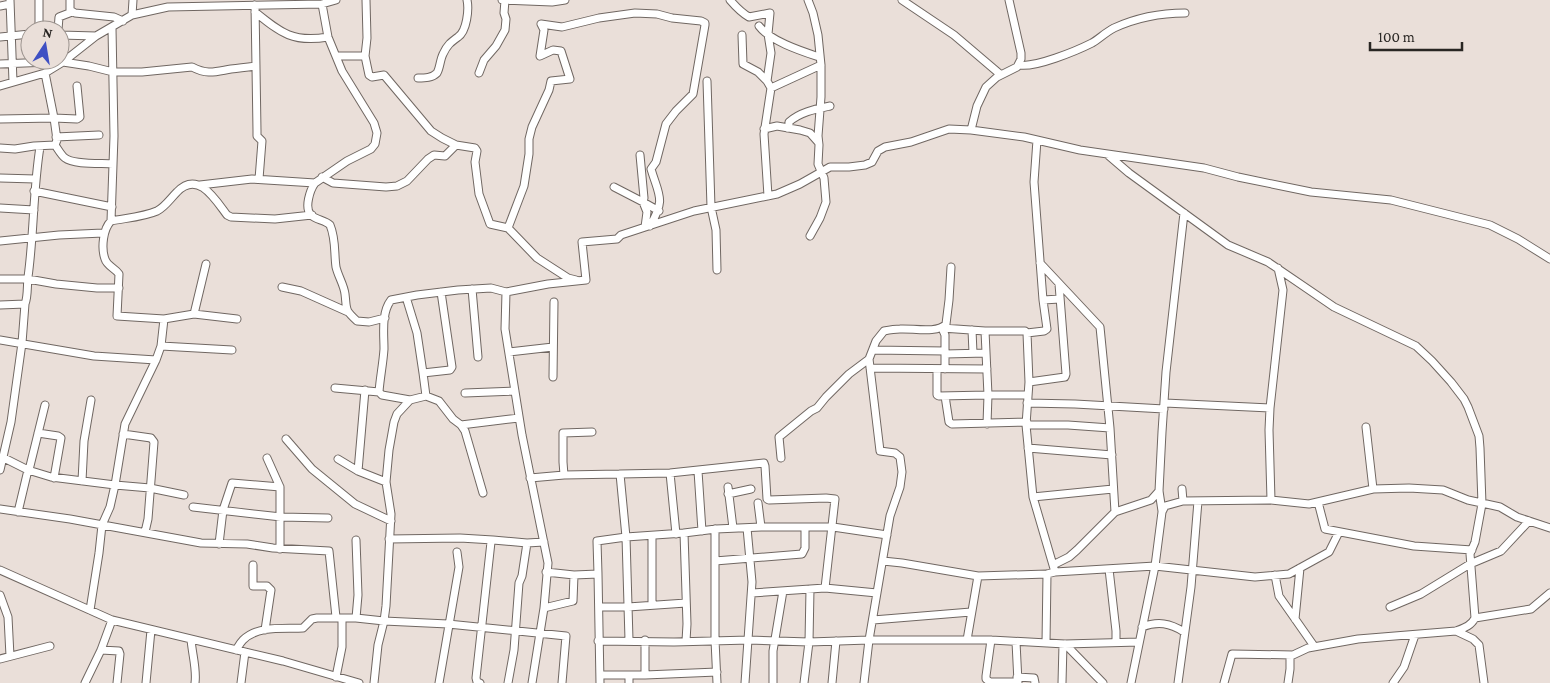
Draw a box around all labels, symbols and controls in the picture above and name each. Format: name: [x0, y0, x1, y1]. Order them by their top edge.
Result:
north arrow: [20, 20, 70, 70]
scale bar: [1370, 20, 1462, 52]
text: N: [41, 23, 54, 41]
text: 100 m: [1378, 29, 1415, 45]

